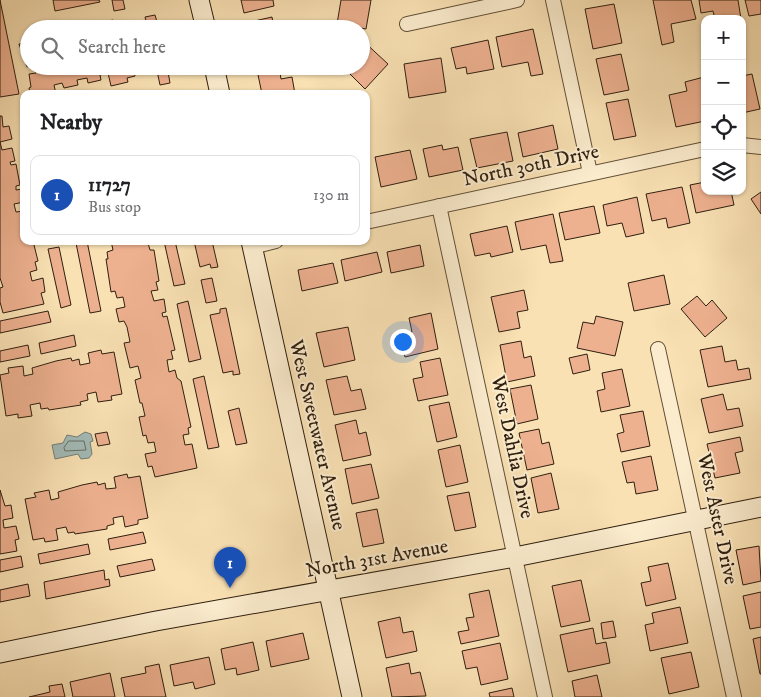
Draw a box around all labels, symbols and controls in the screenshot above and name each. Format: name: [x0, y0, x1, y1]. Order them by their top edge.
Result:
map controls: [701, 15, 746, 195]
button: +: [701, 15, 746, 60]
search box: [20, 20, 370, 75]
icon: search: [38, 34, 66, 62]
text: Search here: [78, 36, 166, 59]
button: −: [701, 60, 746, 105]
button: locate: [701, 105, 746, 150]
text: Nearby: [40, 110, 102, 136]
street label: North 30th Drive: [461, 139, 601, 193]
button: layers: [701, 150, 746, 195]
text: 11727: [88, 174, 131, 197]
text: 1: [54, 185, 60, 205]
text: 130 m: [313, 185, 349, 205]
text: Bus stop: [88, 197, 141, 217]
your location: [390, 329, 416, 355]
street label: West Sweetwater Avenue: [283, 336, 351, 533]
street label: West Dahlia Drive: [484, 372, 539, 521]
street label: West Aster Drive: [691, 450, 743, 587]
street label: North 31st Avenue: [304, 534, 450, 584]
pin: 1: [214, 547, 246, 588]

